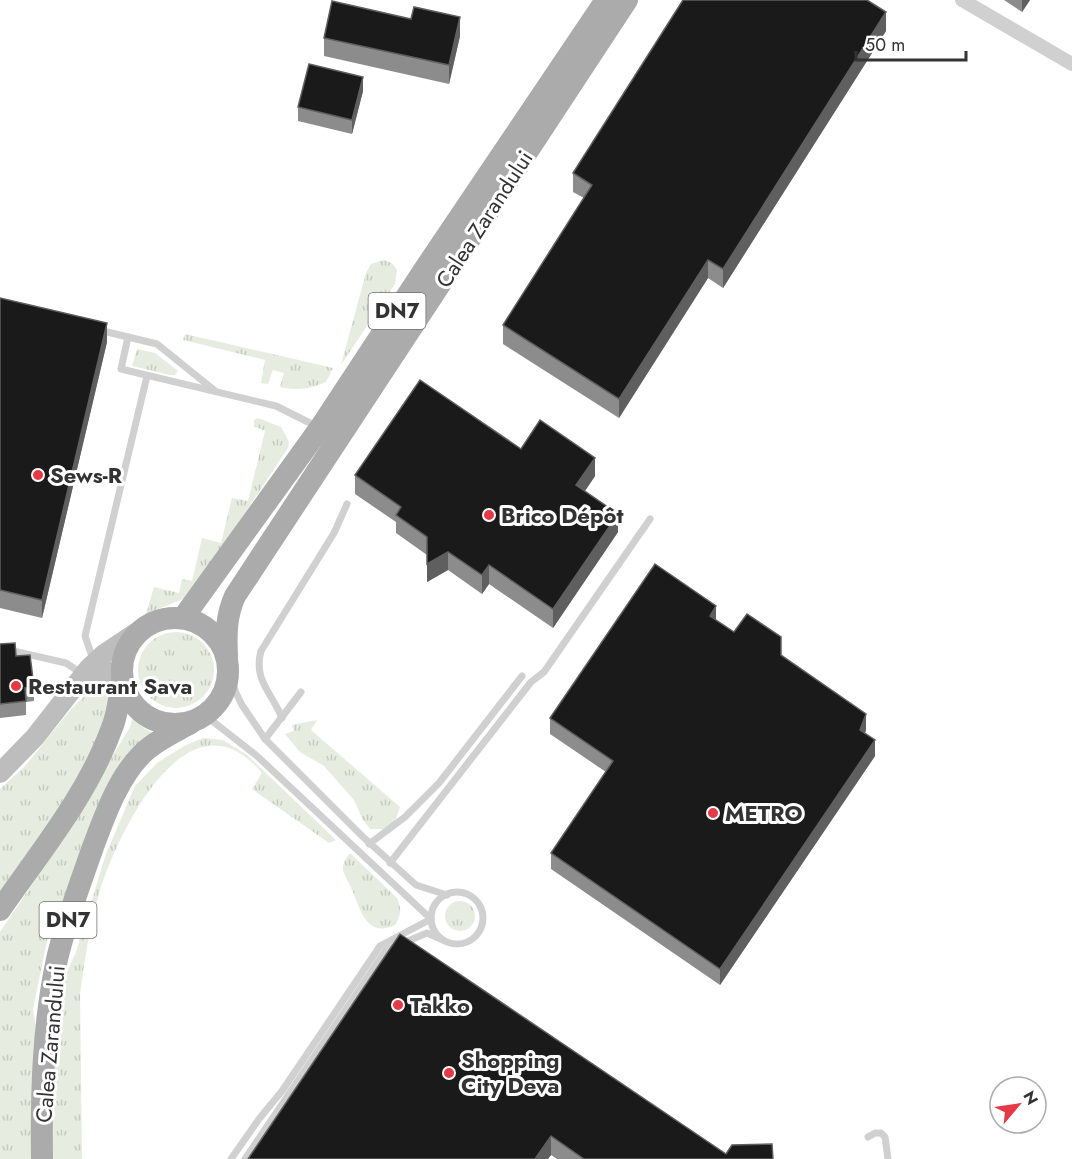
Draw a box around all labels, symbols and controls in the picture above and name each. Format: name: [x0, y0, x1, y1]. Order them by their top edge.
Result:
scale bar: [856, 24, 966, 62]
text: 50 m: [865, 32, 905, 58]
street label: Calea Zarandului: [428, 144, 540, 294]
road number: DN7: [368, 293, 426, 329]
place label: Sews-R: [50, 459, 123, 491]
marker: Sews-R: [31, 468, 45, 482]
place label: Brico Dépôt: [501, 499, 623, 531]
marker: Brico Dépôt: [482, 508, 496, 522]
place label: Restaurant Sava: [28, 670, 192, 702]
marker: Restaurant Sava: [9, 679, 23, 693]
place label: METRO: [725, 797, 803, 829]
marker: METRO: [706, 806, 720, 820]
road number: DN7: [40, 902, 97, 938]
street label: Calea Zarandului: [27, 964, 73, 1124]
place label: Takko: [410, 989, 470, 1021]
marker: Takko: [391, 998, 405, 1012]
place label: Shopping City Deva: [461, 1044, 560, 1101]
marker: Shopping City Deva: [442, 1066, 456, 1080]
north arrow: [988, 1075, 1048, 1135]
text: N: [1018, 1087, 1044, 1109]

